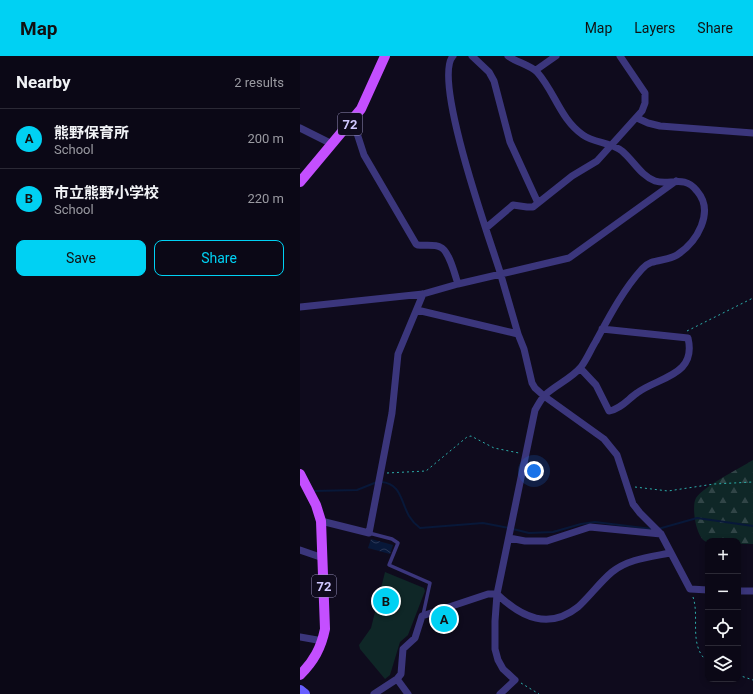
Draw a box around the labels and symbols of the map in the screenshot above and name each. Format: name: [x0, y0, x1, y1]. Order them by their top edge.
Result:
road number: 72: [338, 113, 362, 135]
your location: [524, 461, 544, 481]
road number: 72: [312, 575, 336, 597]
pin: B: [373, 586, 399, 616]
pin: A: [431, 604, 457, 634]

